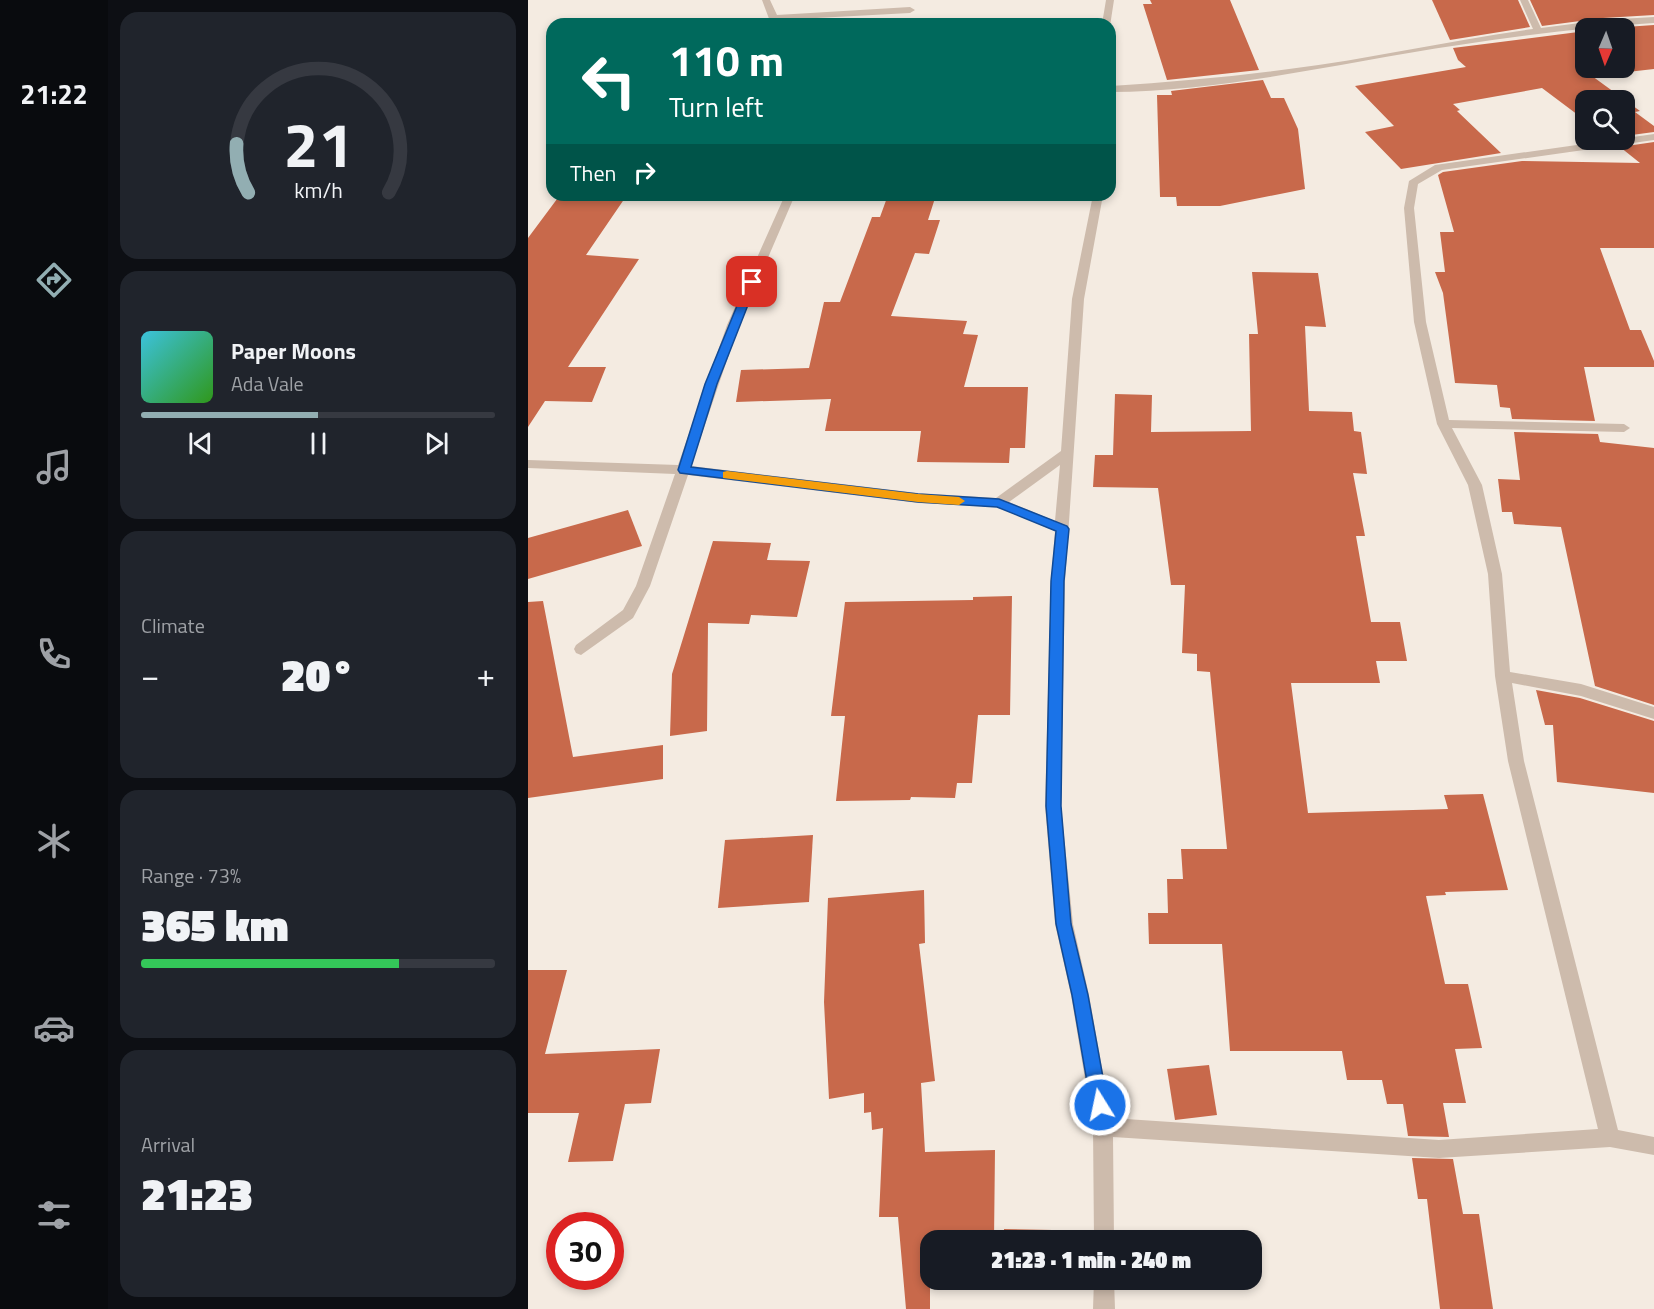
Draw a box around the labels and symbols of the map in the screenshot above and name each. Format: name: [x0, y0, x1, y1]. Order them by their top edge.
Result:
north arrow: [1575, 18, 1635, 78]
pin: [726, 256, 777, 307]
position arrow: [1068, 1073, 1132, 1137]
speed limit sign: 30: [546, 1212, 624, 1290]

